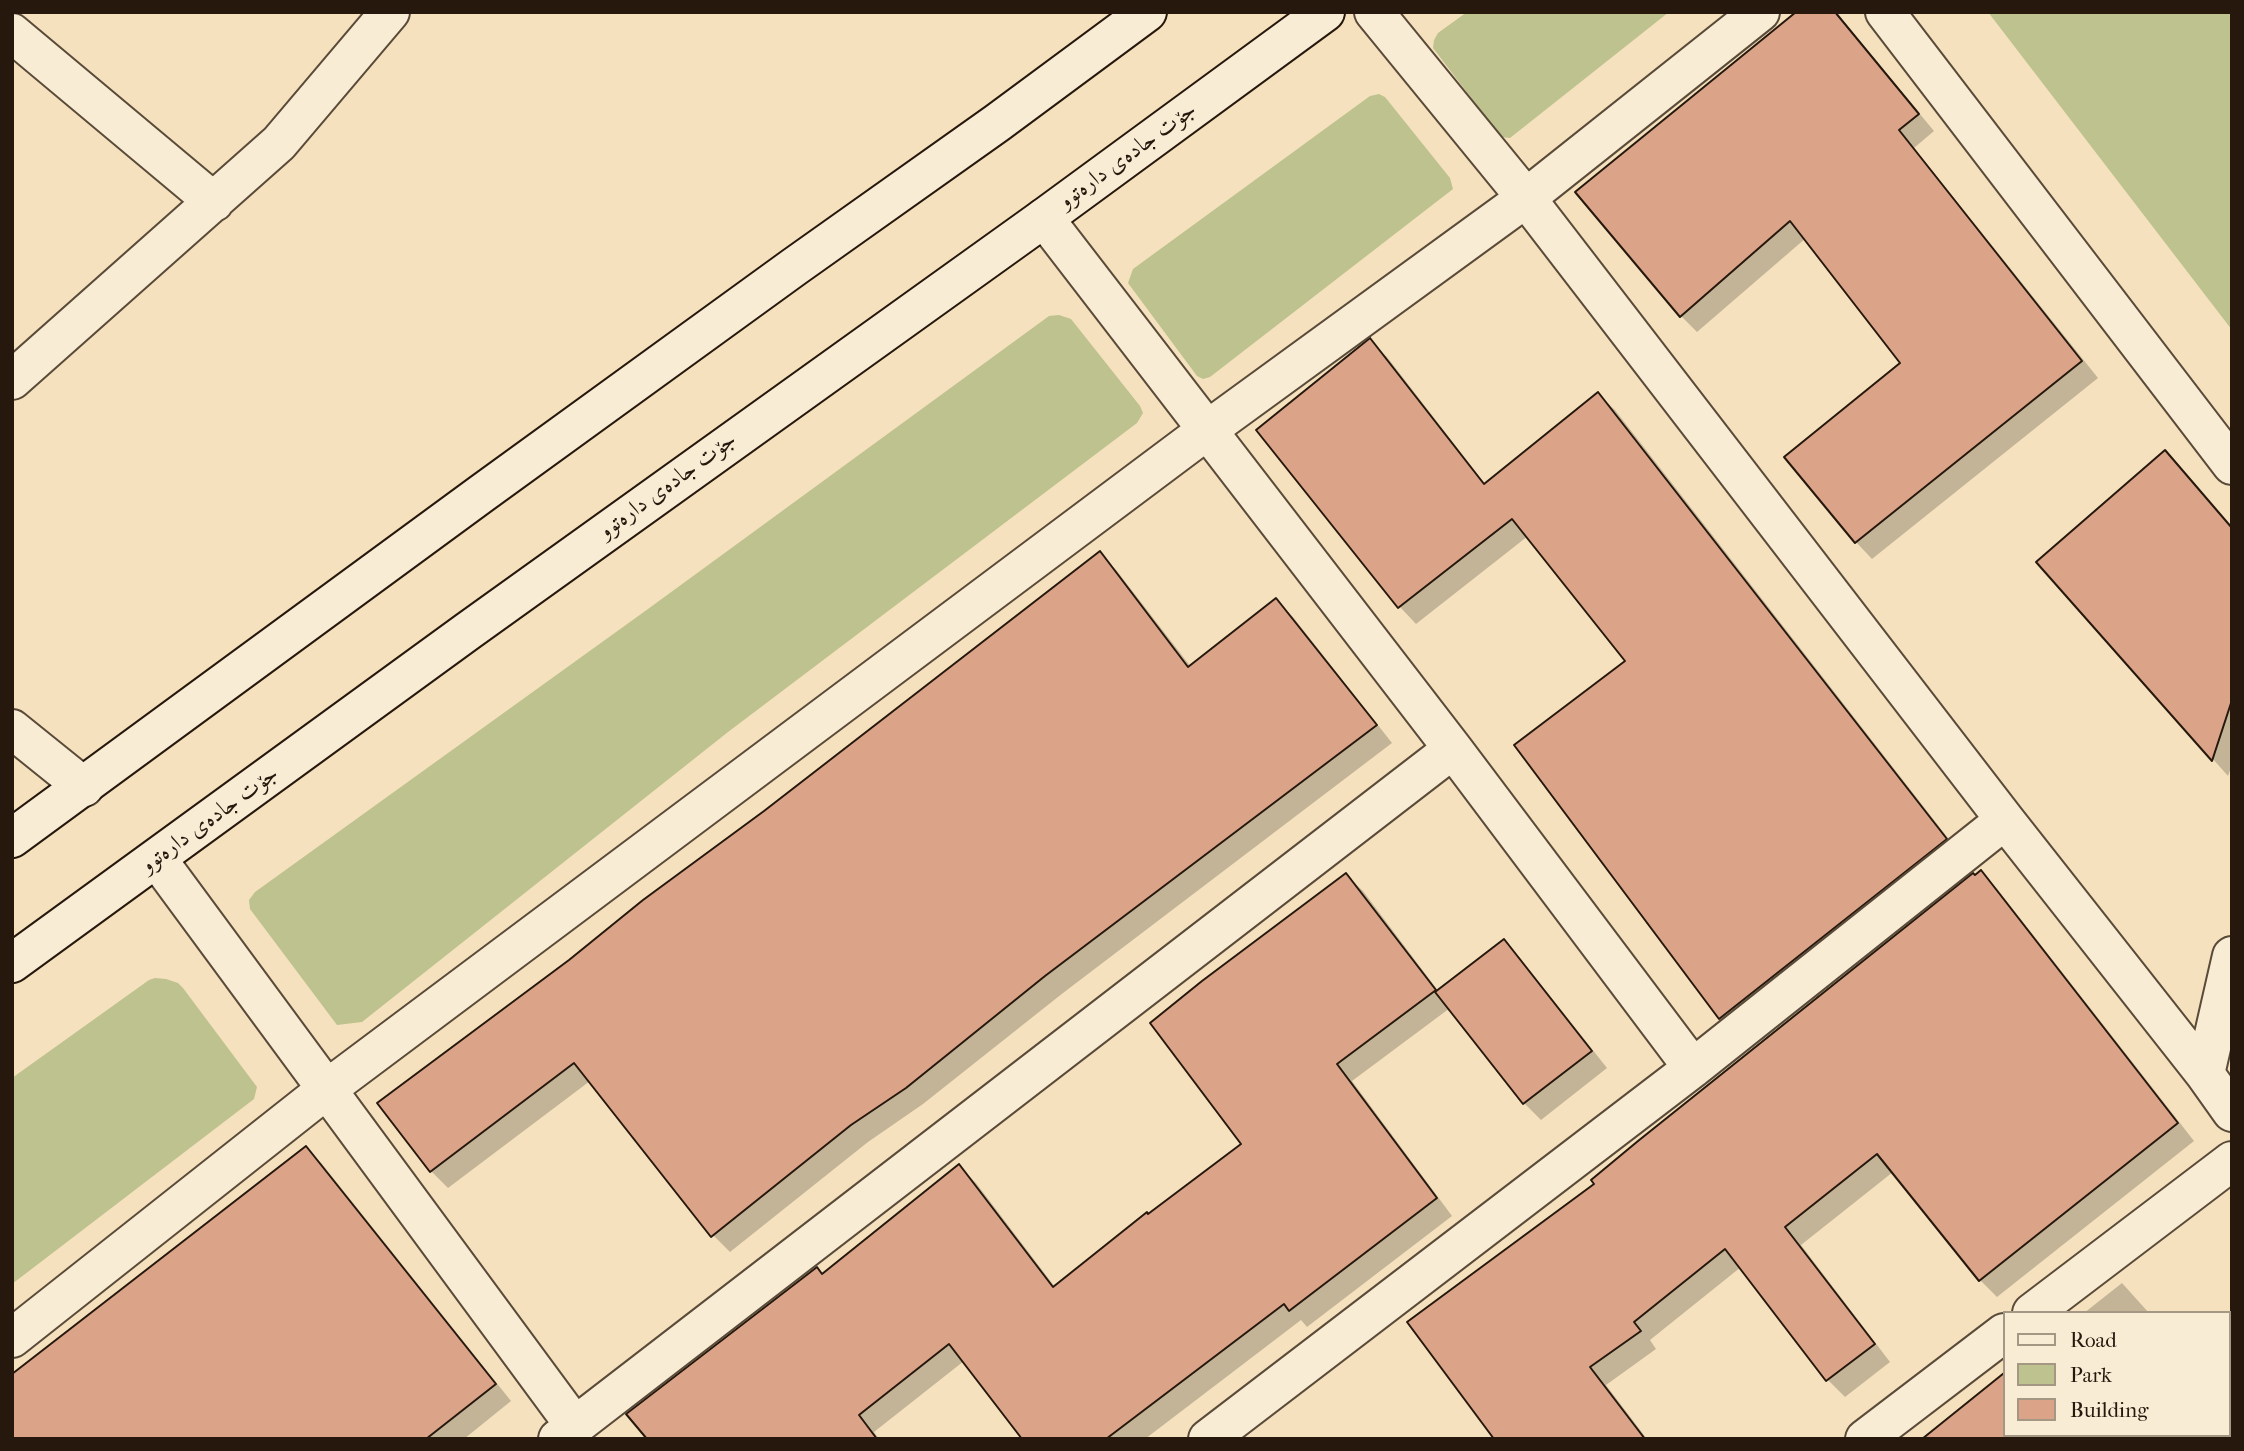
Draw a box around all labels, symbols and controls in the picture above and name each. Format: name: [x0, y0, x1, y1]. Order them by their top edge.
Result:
street label: جۆت جادەی دارەتوو: [1053, 97, 1203, 215]
street label: جۆت جادەی دارەتوو: [593, 427, 743, 545]
street label: جۆت جادەی دارەتوو: [135, 761, 285, 879]
legend: [2002, 1311, 2230, 1437]
text: Road: [2070, 1328, 2117, 1352]
text: Park: [2070, 1363, 2112, 1387]
text: Building: [2070, 1398, 2148, 1422]

